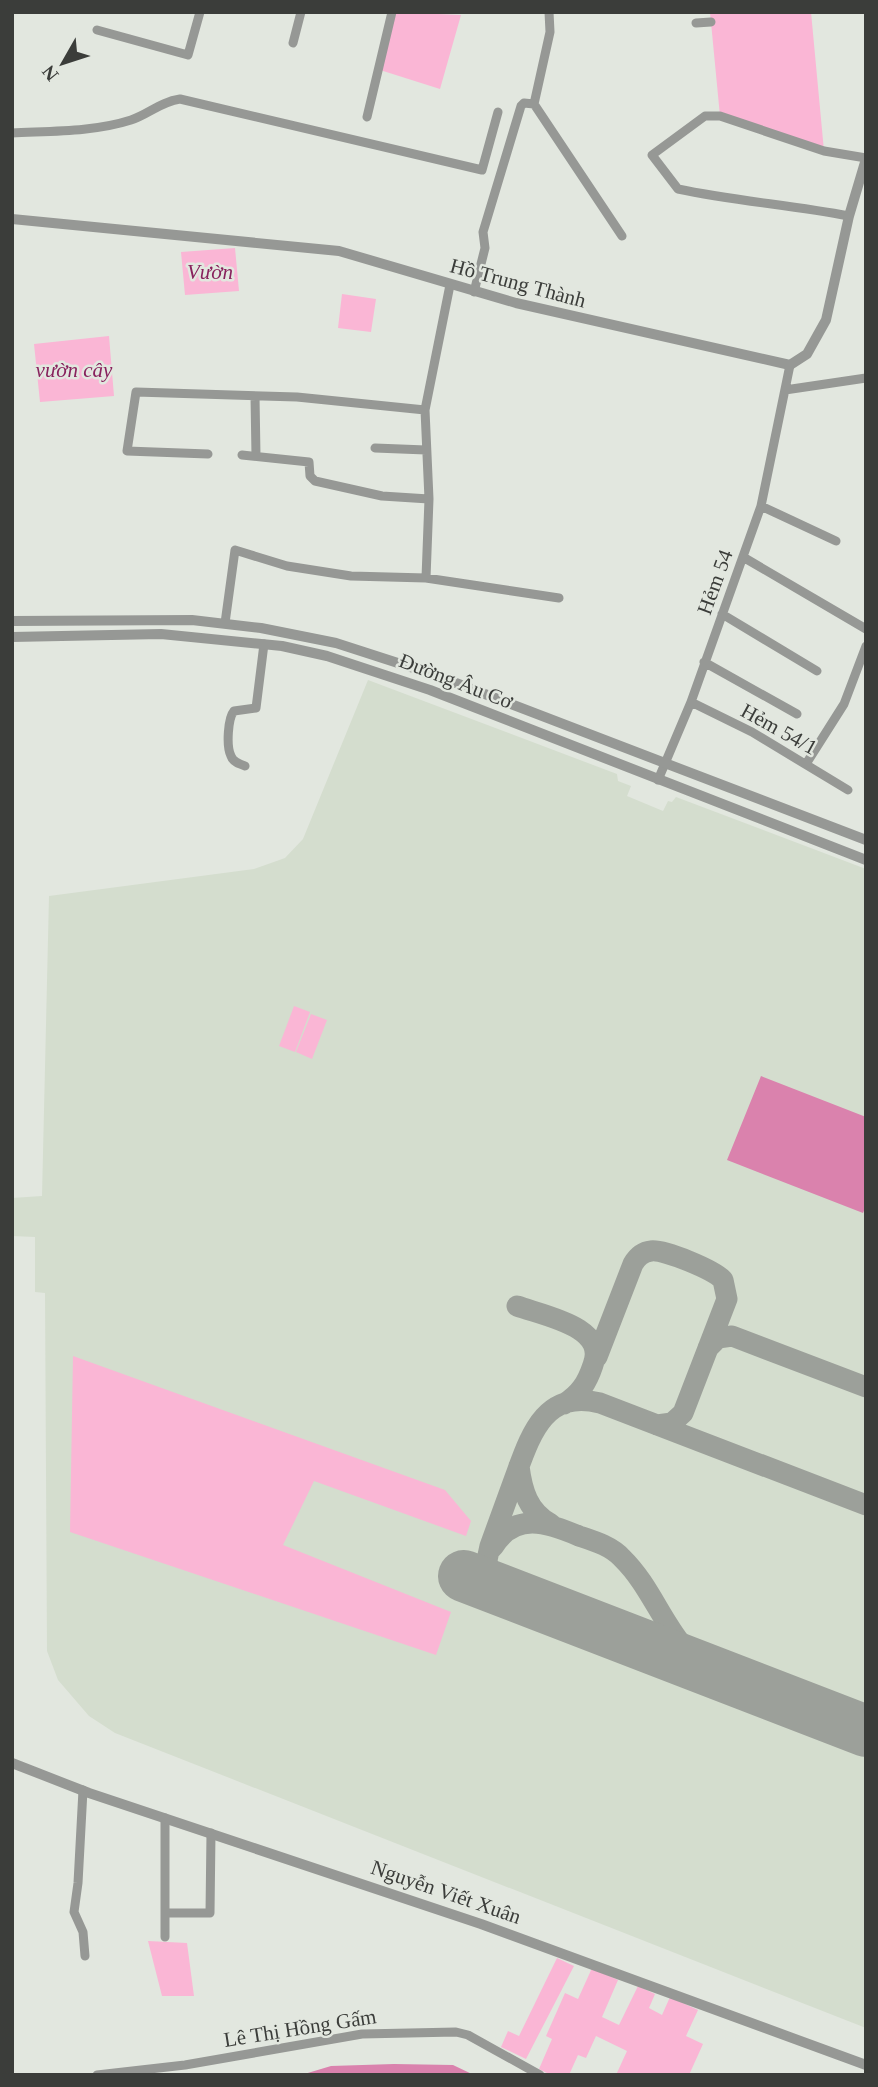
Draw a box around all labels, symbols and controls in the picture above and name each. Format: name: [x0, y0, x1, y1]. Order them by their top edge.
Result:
north arrow: [28, 28, 98, 98]
text: N: [38, 61, 63, 85]
street label: Hồ Trung Thành: [447, 253, 589, 313]
park label: Vườn: [187, 260, 233, 284]
park label: vườn cây: [36, 358, 113, 382]
street label: Hẻm 54: [692, 546, 738, 618]
street label: Đường Âu Cơ: [396, 648, 517, 714]
street label: Hẻm 54/1: [737, 698, 821, 760]
street label: Nguyễn Viết Xuân: [368, 1855, 525, 1929]
street label: Lê Thị Hồng Gấm: [222, 2004, 378, 2052]

